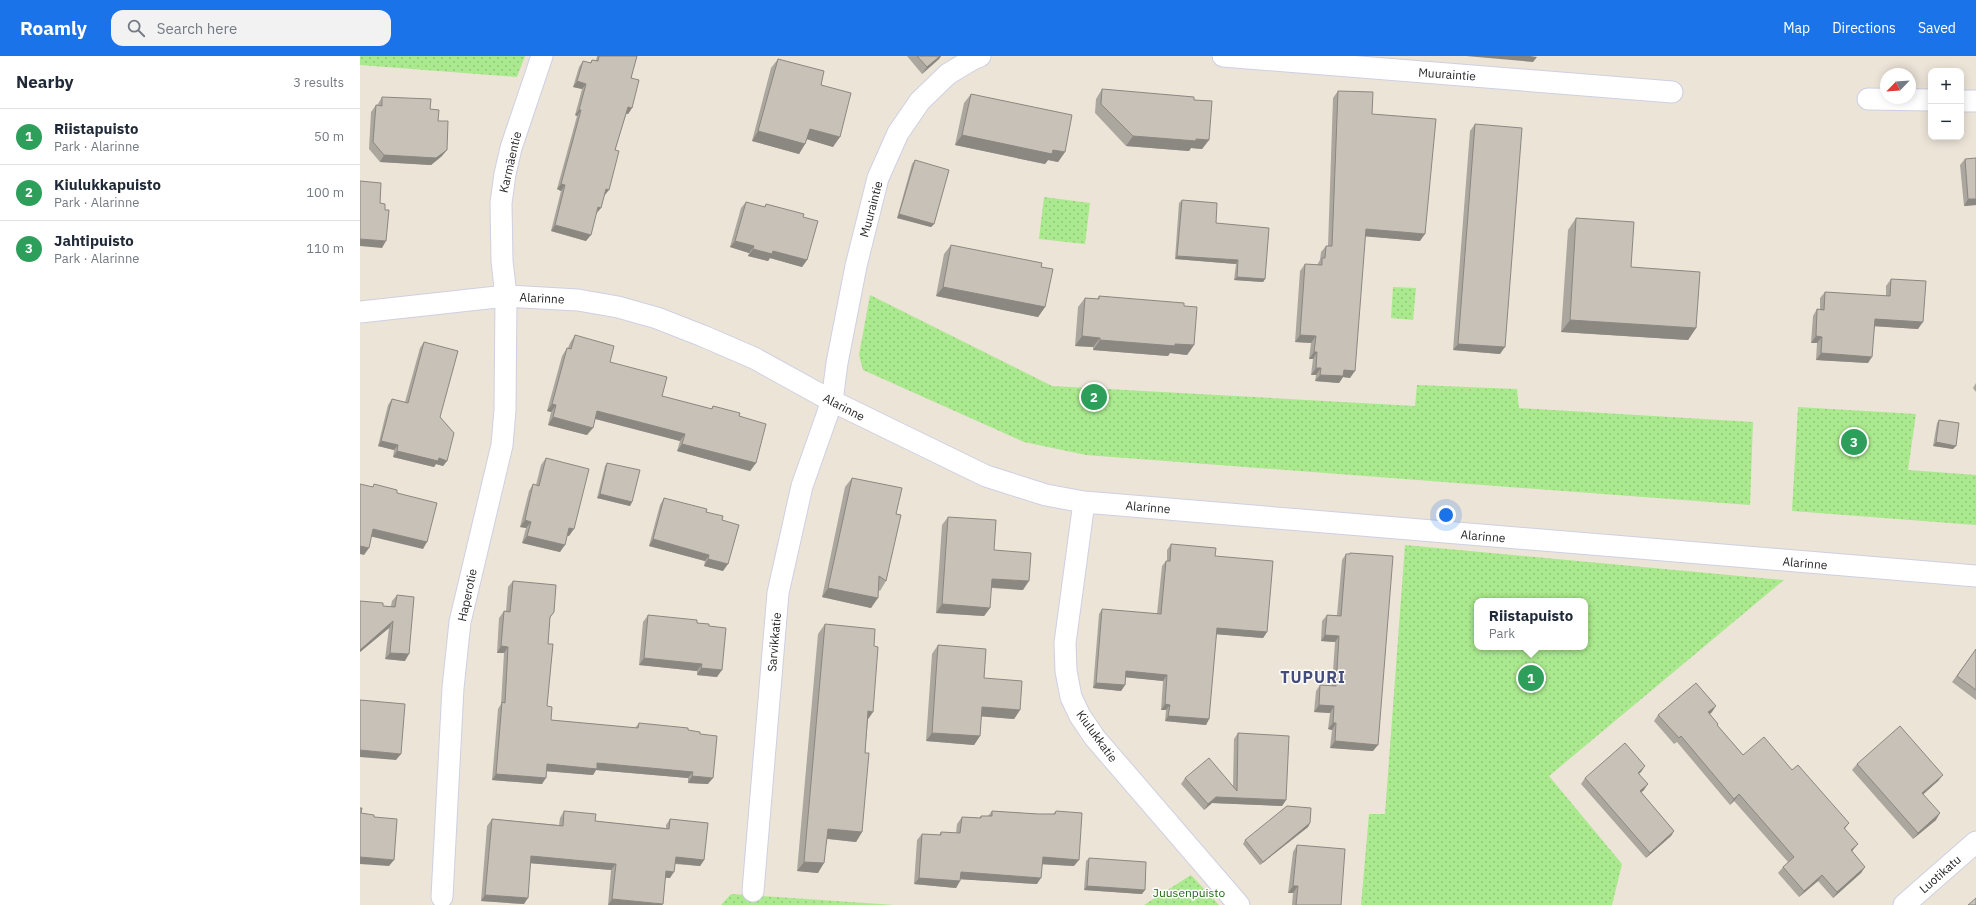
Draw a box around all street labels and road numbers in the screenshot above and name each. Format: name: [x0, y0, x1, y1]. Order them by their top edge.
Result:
street label: Muuraintie: [1418, 65, 1477, 84]
street label: Karmäentie: [496, 130, 524, 194]
street label: Muuraintie: [856, 179, 886, 239]
street label: Alarinne: [519, 289, 565, 307]
street label: Alarinne: [821, 390, 868, 424]
street label: Alarinne: [1125, 498, 1171, 516]
street label: Alarinne: [1460, 527, 1506, 545]
street label: Alarinne: [1782, 554, 1828, 572]
street label: Haperotie: [454, 567, 480, 623]
street label: Sarvikkatie: [764, 611, 784, 672]
street label: Kiulukkatie: [1073, 707, 1121, 765]
street label: Luotikatu: [1916, 852, 1964, 896]

